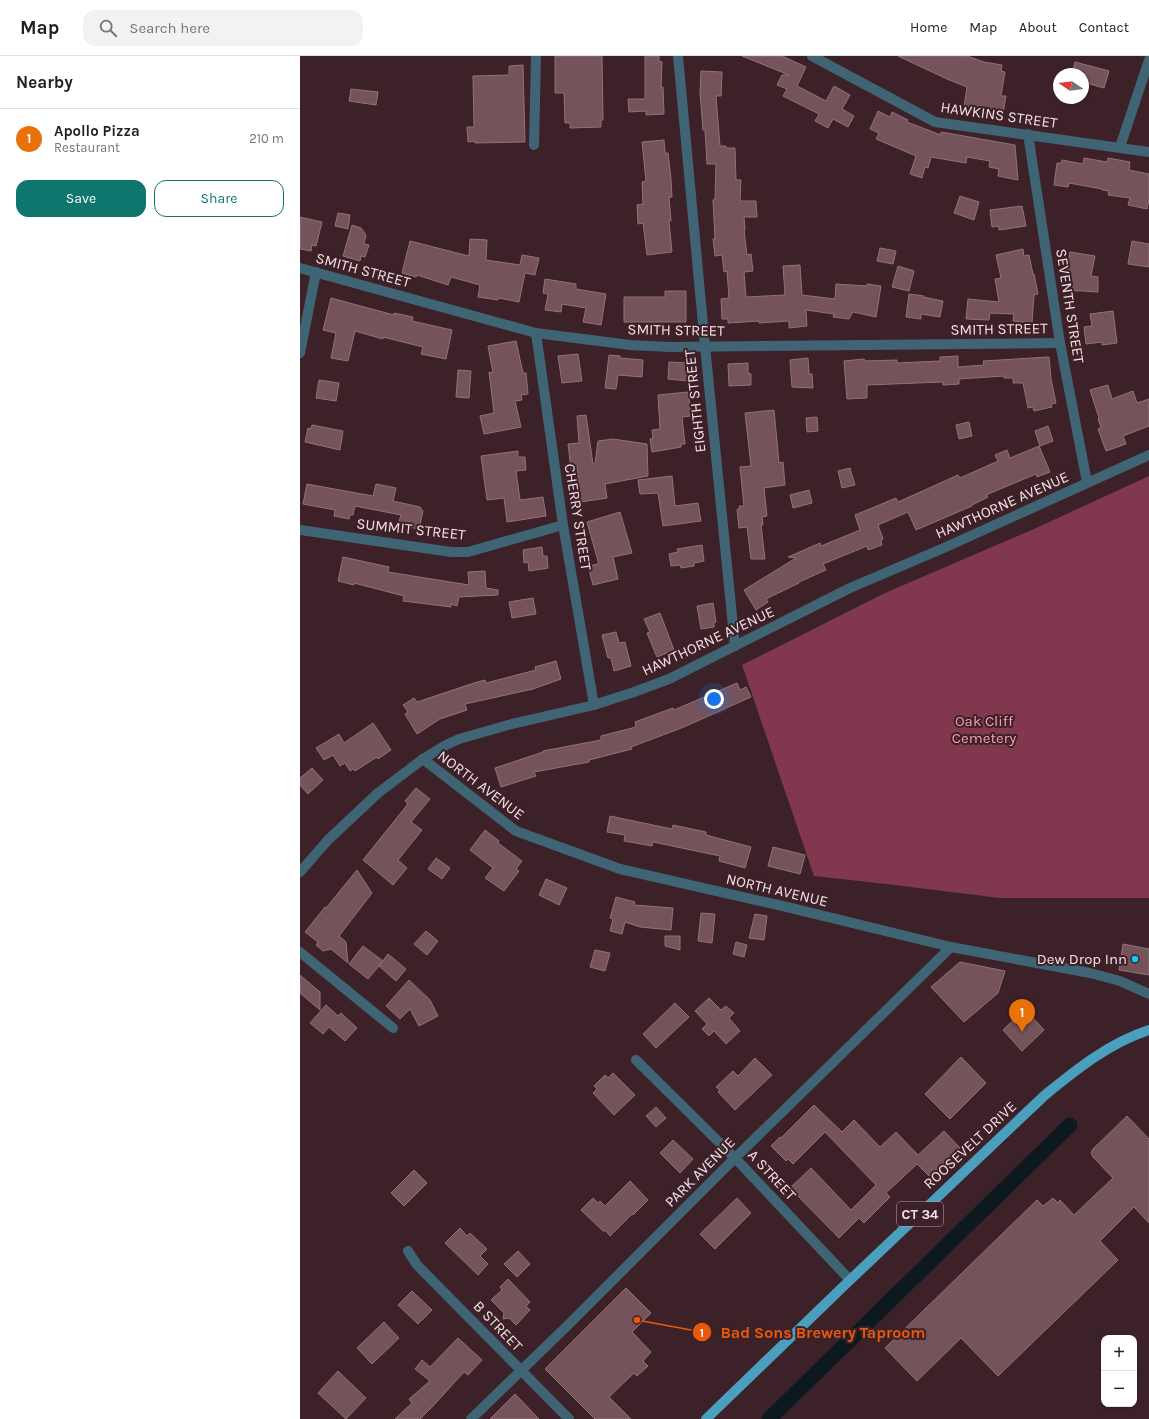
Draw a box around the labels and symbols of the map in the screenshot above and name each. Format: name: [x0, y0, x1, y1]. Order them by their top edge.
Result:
north arrow: [1053, 68, 1089, 104]
street label: HAWKINS STREET: [939, 98, 1059, 132]
street label: SEVENTH STREET: [1052, 247, 1088, 365]
street label: SMITH STREET: [314, 249, 413, 291]
street label: SMITH STREET: [950, 319, 1048, 339]
street label: SMITH STREET: [627, 320, 725, 340]
street label: EIGHTH STREET: [681, 348, 709, 453]
street label: CHERRY STREET: [561, 462, 595, 572]
street label: HAWTHORNE AVENUE: [933, 468, 1071, 542]
street label: SUMMIT STREET: [356, 514, 467, 544]
street label: HAWTHORNE AVENUE: [639, 602, 777, 680]
your location: [704, 689, 724, 709]
park label: Oak Cliff Cemetery: [952, 712, 1016, 747]
street label: NORTH AVENUE: [434, 747, 528, 823]
street label: NORTH AVENUE: [724, 870, 830, 910]
place label: Dew Drop Inn: [1037, 950, 1127, 968]
marker: Dew Drop Inn: [1130, 954, 1140, 964]
pin: 1: [1009, 999, 1035, 1032]
street label: ROOSEVELT DRIVE: [920, 1097, 1020, 1193]
street label: PARK AVENUE: [661, 1133, 739, 1211]
street label: A STREET: [744, 1146, 800, 1204]
road number: CT 34: [897, 1202, 943, 1226]
street label: B STREET: [470, 1297, 527, 1355]
callout: Bad Sons Brewery Taproom: [692, 1318, 934, 1346]
text: Bad Sons Brewery Taproom: [720, 1323, 926, 1342]
text: 1: [700, 1326, 704, 1340]

